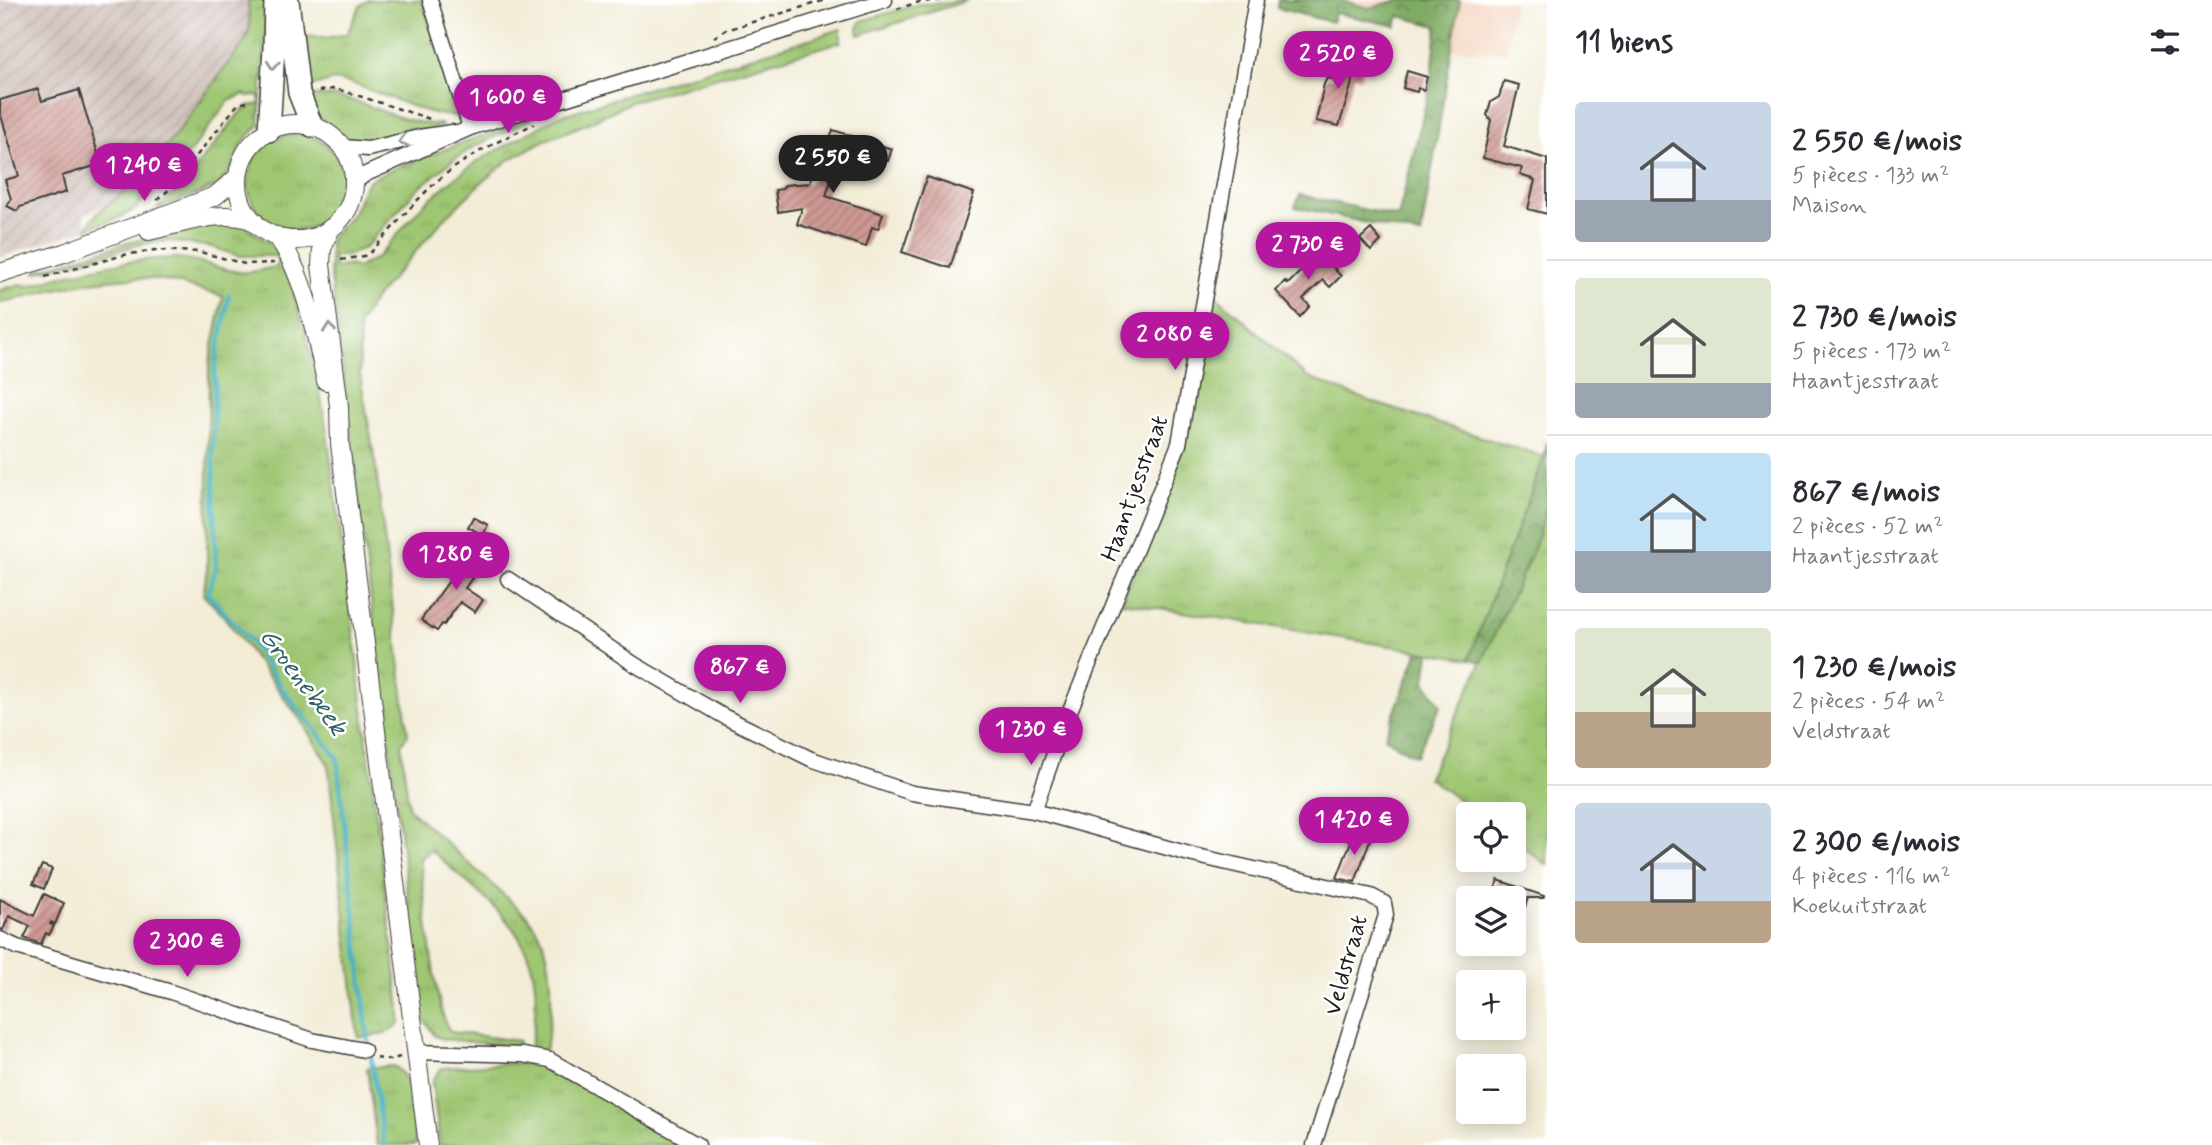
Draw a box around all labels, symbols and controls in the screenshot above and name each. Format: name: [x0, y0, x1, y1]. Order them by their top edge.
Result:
text: 11 biens: [1575, 23, 1673, 62]
icon: filters: [2146, 23, 2184, 61]
pin: 2 520 €: [1273, 32, 1403, 91]
text: 2 520 €: [1299, 39, 1377, 69]
one-way arrow: [266, 60, 281, 71]
pin: 1 600 €: [443, 76, 573, 135]
text: 1 600 €: [469, 83, 547, 113]
text: 2 550 €/mois: [1792, 122, 1962, 161]
icon: home: [1631, 130, 1715, 214]
one-way arrow: [397, 133, 409, 147]
pin: 2 550 €: [768, 136, 898, 195]
text: 2 550 €: [795, 143, 871, 173]
pin: 1 240 €: [79, 144, 209, 203]
text: 1 240 €: [106, 151, 182, 181]
text: 5 pièces · 133 m²: [1792, 161, 1949, 191]
text: Maison: [1792, 191, 1867, 221]
pin: 2 730 €: [1243, 222, 1373, 282]
text: 2 730 €: [1272, 230, 1344, 260]
text: 2 730 €/mois: [1792, 298, 1957, 337]
icon: home: [1631, 306, 1715, 390]
pin: 2 080 €: [1110, 312, 1240, 372]
text: 2 080 €: [1136, 320, 1214, 350]
one-way arrow: [321, 322, 336, 333]
text: 5 pièces · 173 m²: [1792, 337, 1951, 367]
text: Haantjesstraat: [1792, 367, 1939, 397]
street label: Haantjesstraat: [1095, 411, 1176, 566]
text: 867 €/mois: [1792, 473, 1940, 512]
icon: home: [1631, 481, 1715, 565]
text: 2 pièces · 52 m²: [1792, 512, 1943, 542]
pin: 1 280 €: [391, 532, 521, 592]
text: 1 280 €: [418, 540, 494, 570]
text: Haantjesstraat: [1792, 542, 1939, 572]
water label: Groenebeek: [251, 621, 355, 744]
pin: 867 €: [691, 646, 789, 705]
text: 1 230 €/mois: [1792, 648, 1956, 687]
text: 867 €: [710, 653, 770, 683]
icon: home: [1631, 656, 1715, 740]
text: 2 pièces · 54 m²: [1792, 687, 1945, 717]
pin: 1 230 €: [966, 708, 1096, 767]
text: 1 230 €: [995, 715, 1067, 745]
text: Veldstraat: [1792, 717, 1891, 747]
pin: 1 420 €: [1289, 798, 1419, 857]
map controls: [1456, 802, 1526, 1124]
button: locate: [1456, 802, 1526, 872]
text: 1 420 €: [1315, 805, 1393, 835]
text: 2 300 €/mois: [1792, 823, 1960, 862]
icon: home: [1631, 831, 1715, 915]
text: 4 pièces · 116 m²: [1792, 862, 1951, 892]
button: layers: [1456, 886, 1526, 956]
text: Koekuitstraat: [1792, 892, 1927, 922]
street label: Veldstraat: [1317, 912, 1376, 1019]
pin: 2 300 €: [122, 920, 252, 979]
text: 2 300 €: [149, 927, 225, 957]
button: +: [1456, 970, 1526, 1040]
button: −: [1456, 1054, 1526, 1124]

